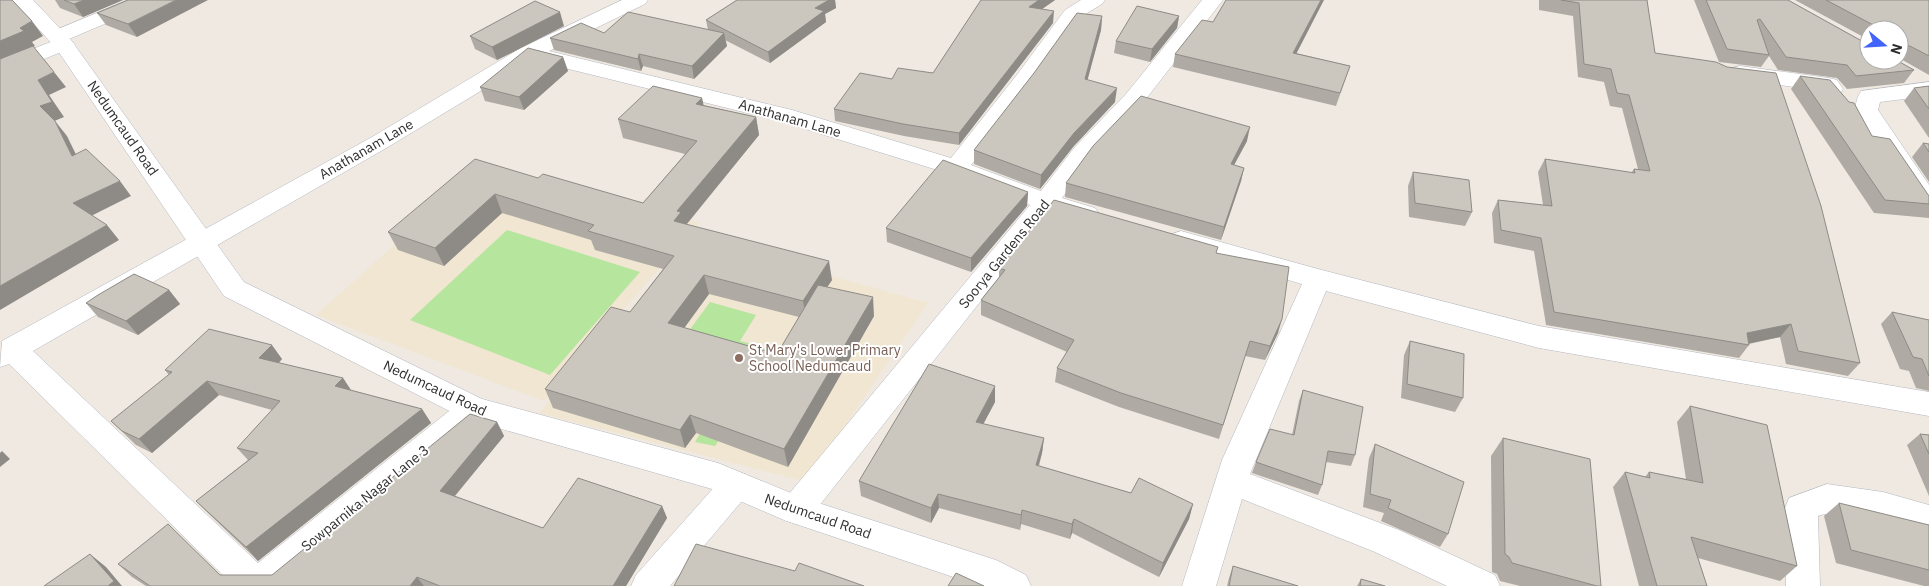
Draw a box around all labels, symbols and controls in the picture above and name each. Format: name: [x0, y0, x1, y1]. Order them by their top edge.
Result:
north arrow: [1859, 20, 1909, 70]
text: N: [1886, 41, 1906, 57]
street label: Nedumcaud Road: [84, 77, 162, 179]
street label: Anathanam Lane: [737, 95, 844, 141]
street label: Anathanam Lane: [316, 115, 417, 183]
street label: Soorya Gardens Road: [955, 196, 1053, 312]
place label: St Mary's Lower Primary School Nedumcaud: [749, 341, 901, 375]
marker: St Mary's Lower Primary School Nedumcaud: [733, 352, 745, 364]
street label: Nedumcaud Road: [380, 356, 490, 420]
street label: Sowparnika Nagar Lane 3: [297, 441, 433, 555]
street label: Nedumcaud Road: [762, 489, 874, 543]

